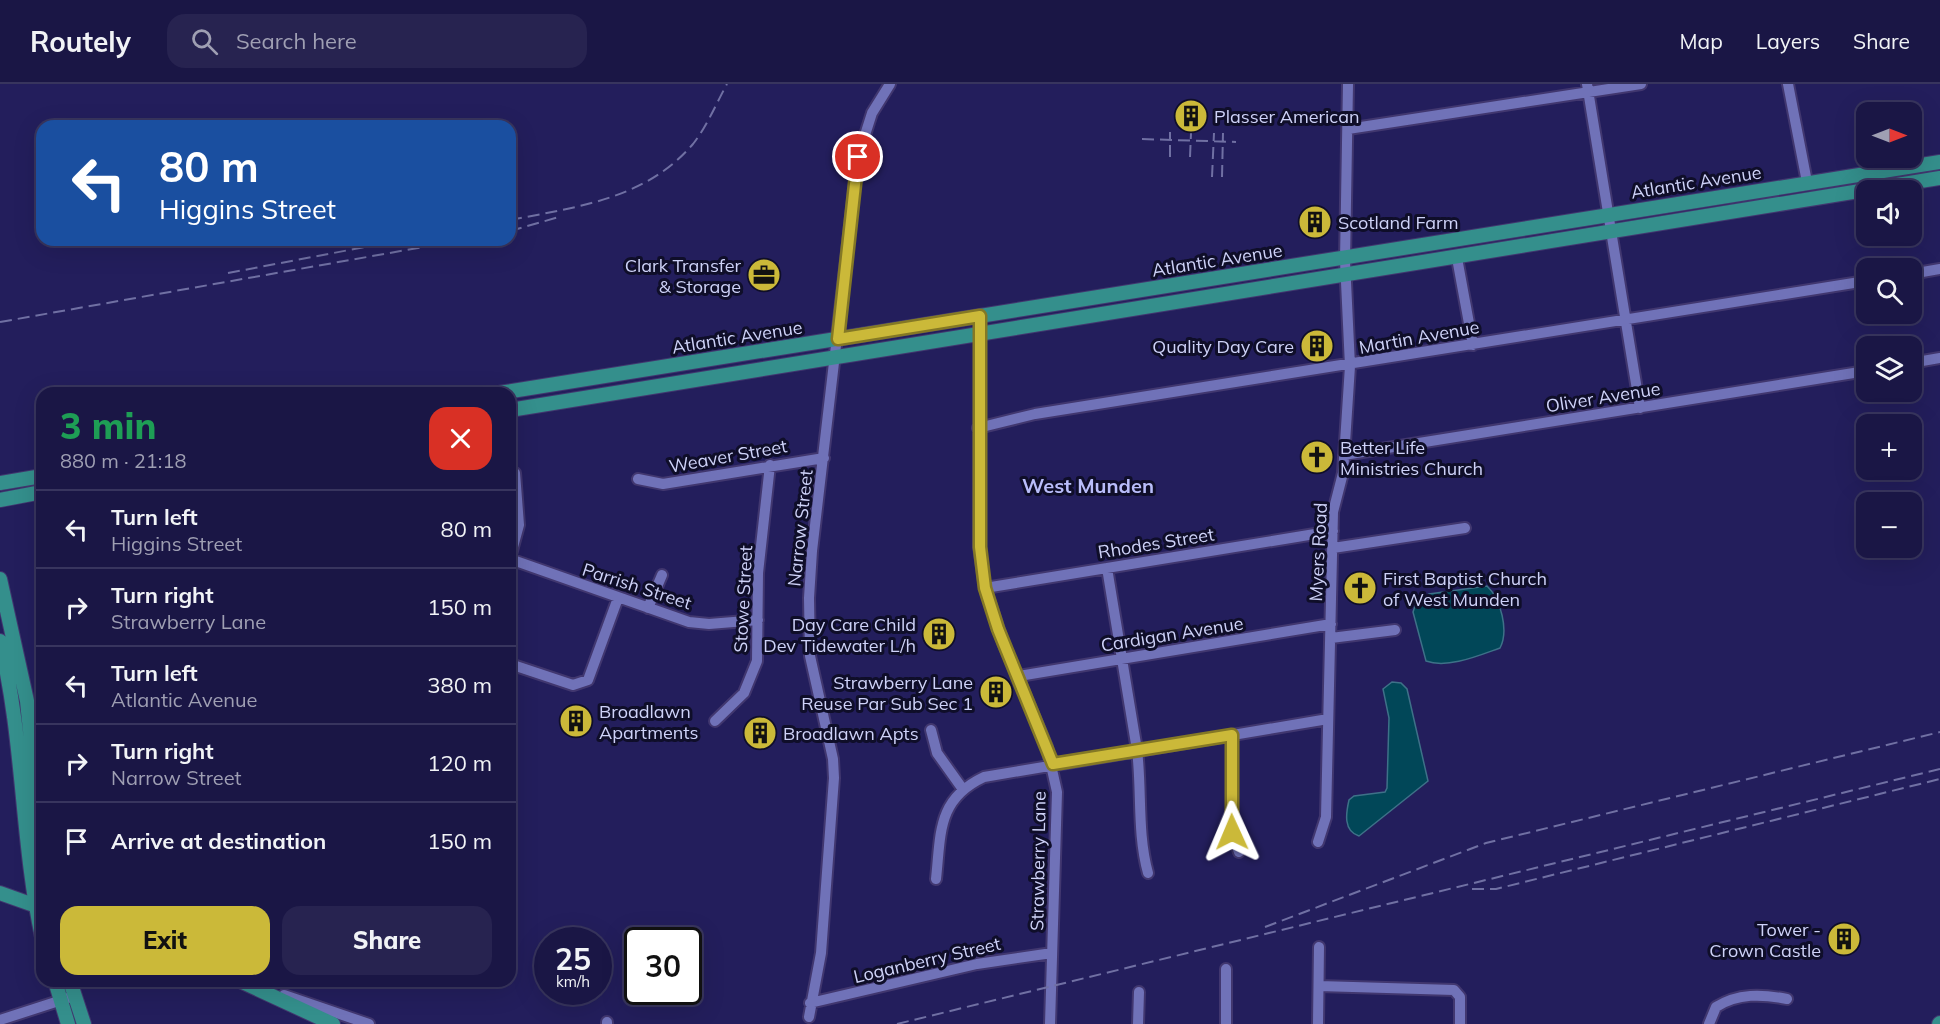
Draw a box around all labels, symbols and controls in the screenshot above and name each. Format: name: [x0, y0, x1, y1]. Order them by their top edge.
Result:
search box: [167, 14, 587, 68]
text: Routely: [30, 24, 131, 59]
icon: search: [188, 25, 221, 58]
text: Search here: [236, 27, 357, 55]
text: Map: [1680, 28, 1723, 54]
text: Layers: [1756, 28, 1820, 54]
text: Share: [1853, 28, 1910, 54]
building icon: Plasser American: [1173, 98, 1209, 134]
north arrow: [1856, 102, 1922, 168]
map controls: [1856, 102, 1922, 558]
place label: Plasser American: [1214, 105, 1360, 128]
pin: [832, 131, 883, 182]
text: 80 m: [159, 140, 259, 193]
icon: arrive: [841, 140, 874, 173]
icon: left: [60, 144, 138, 222]
street label: Atlantic Avenue: [1629, 160, 1763, 204]
button: sound: [1856, 180, 1922, 246]
text: Higgins Street: [159, 192, 336, 226]
building icon: Scotland Farm: [1297, 204, 1333, 240]
place label: Scotland Farm: [1338, 211, 1458, 234]
street label: Atlantic Avenue: [1150, 238, 1284, 282]
place label: Clark Transfer & Storage: [625, 254, 741, 298]
office icon: Clark Transfer & Storage: [746, 257, 782, 293]
button: search: [1856, 258, 1922, 324]
street label: Atlantic Avenue: [670, 315, 804, 359]
street label: Martin Avenue: [1357, 315, 1481, 359]
building icon: Quality Day Care: [1299, 328, 1335, 364]
place label: Quality Day Care: [1152, 335, 1294, 358]
button: layers: [1856, 336, 1922, 402]
street label: Oliver Avenue: [1544, 377, 1662, 417]
text: 3 min: [60, 403, 156, 448]
button: close: [429, 407, 492, 470]
button: +: [1856, 414, 1922, 480]
street label: Weaver Street: [667, 434, 789, 478]
place label: Better Life Ministries Church: [1340, 436, 1483, 480]
church icon: Better Life Ministries Church: [1299, 439, 1335, 475]
text: 880 m · 21:18: [60, 448, 186, 473]
street label: Narrow Street: [782, 468, 818, 588]
district label: West Munden: [1022, 473, 1154, 498]
button: −: [1856, 492, 1922, 558]
street label: Myers Road: [1304, 502, 1332, 602]
text: Turn left: [111, 503, 198, 531]
icon: left: [60, 513, 93, 546]
text: 80 m: [441, 515, 492, 543]
street label: Rhodes Street: [1096, 522, 1216, 564]
text: Higgins Street: [111, 531, 242, 556]
street label: Stowe Street: [729, 545, 757, 653]
street label: Parrish Street: [580, 558, 694, 614]
place label: First Baptist Church of West Munden: [1383, 567, 1547, 611]
church icon: First Baptist Church of West Munden: [1342, 570, 1378, 606]
text: Turn right: [111, 581, 214, 609]
icon: right: [60, 591, 93, 624]
text: 150 m: [427, 593, 492, 621]
text: Strawberry Lane: [111, 609, 266, 634]
street label: Cardigan Avenue: [1099, 611, 1245, 657]
place label: Day Care Child Dev Tidewater L/h: [763, 613, 916, 657]
building icon: Day Care Child Dev Tidewater L/h: [921, 616, 957, 652]
text: Turn left: [111, 659, 198, 687]
icon: left: [60, 669, 93, 702]
text: 380 m: [427, 671, 492, 699]
place label: Strawberry Lane Reuse Par Sub Sec 1: [801, 671, 973, 715]
building icon: Strawberry Lane Reuse Par Sub Sec 1: [978, 674, 1014, 710]
text: Atlantic Avenue: [111, 687, 257, 712]
place label: Broadlawn Apartments: [599, 700, 699, 744]
building icon: Broadlawn Apartments: [558, 703, 594, 739]
building icon: Broadlawn Apts: [742, 715, 778, 751]
place label: Broadlawn Apts: [783, 722, 919, 745]
text: Turn right: [111, 737, 214, 765]
icon: right: [60, 747, 93, 780]
text: 120 m: [427, 749, 492, 777]
text: Narrow Street: [111, 765, 242, 790]
street label: Strawberry Lane: [1025, 791, 1051, 931]
position arrow: [1200, 800, 1264, 864]
icon: arrive: [60, 825, 93, 858]
text: Arrive at destination: [111, 827, 326, 855]
text: 150 m: [427, 827, 492, 855]
button: Exit: [60, 906, 270, 975]
button: Share: [282, 906, 492, 975]
place label: Tower - Crown Castle: [1709, 918, 1821, 962]
building icon: Tower - Crown Castle: [1826, 921, 1862, 957]
speed limit sign: 30: [624, 927, 702, 1005]
street label: Loganberry Street: [851, 932, 1003, 988]
text: 25: [555, 940, 591, 978]
text: km/h: [556, 972, 590, 991]

